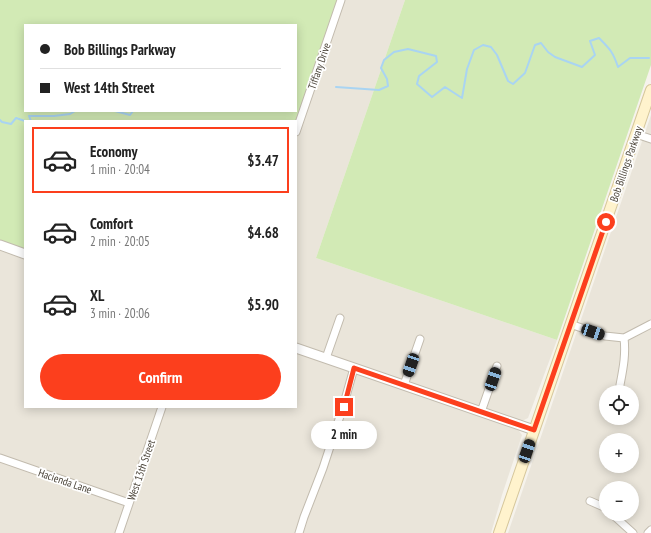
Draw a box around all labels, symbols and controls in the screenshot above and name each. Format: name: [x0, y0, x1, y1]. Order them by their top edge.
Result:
text: Bob Billings Parkway: [64, 40, 176, 59]
street label: Tiffany Drive: [305, 40, 334, 91]
text: West 14th Street: [64, 78, 154, 97]
street label: Bob Billings Parkway: [607, 123, 646, 204]
icon: car: [42, 142, 78, 178]
text: Economy: [90, 142, 138, 161]
text: $3.47: [247, 151, 279, 170]
text: 1 min · 20:04: [90, 161, 150, 178]
route start: [597, 213, 615, 231]
icon: car: [42, 214, 78, 250]
text: Comfort: [90, 214, 133, 233]
text: $4.68: [247, 223, 279, 242]
text: 2 min · 20:05: [90, 233, 150, 250]
icon: car: [42, 286, 78, 322]
text: XL: [90, 286, 104, 305]
text: $5.90: [247, 295, 279, 314]
text: 3 min · 20:06: [90, 305, 150, 322]
car: [580, 322, 606, 342]
car: [401, 352, 421, 378]
button: Confirm: [40, 354, 281, 400]
car: [483, 366, 503, 392]
map controls: [599, 385, 639, 521]
button: locate: [599, 385, 639, 425]
route end: [335, 398, 353, 416]
callout: 2 min: [311, 421, 377, 449]
text: 2 min: [331, 426, 357, 443]
button: +: [599, 433, 639, 473]
street label: West 13th Street: [124, 438, 158, 502]
car: [517, 438, 537, 464]
street label: Hacienda Lane: [36, 465, 94, 497]
button: −: [599, 481, 639, 521]

